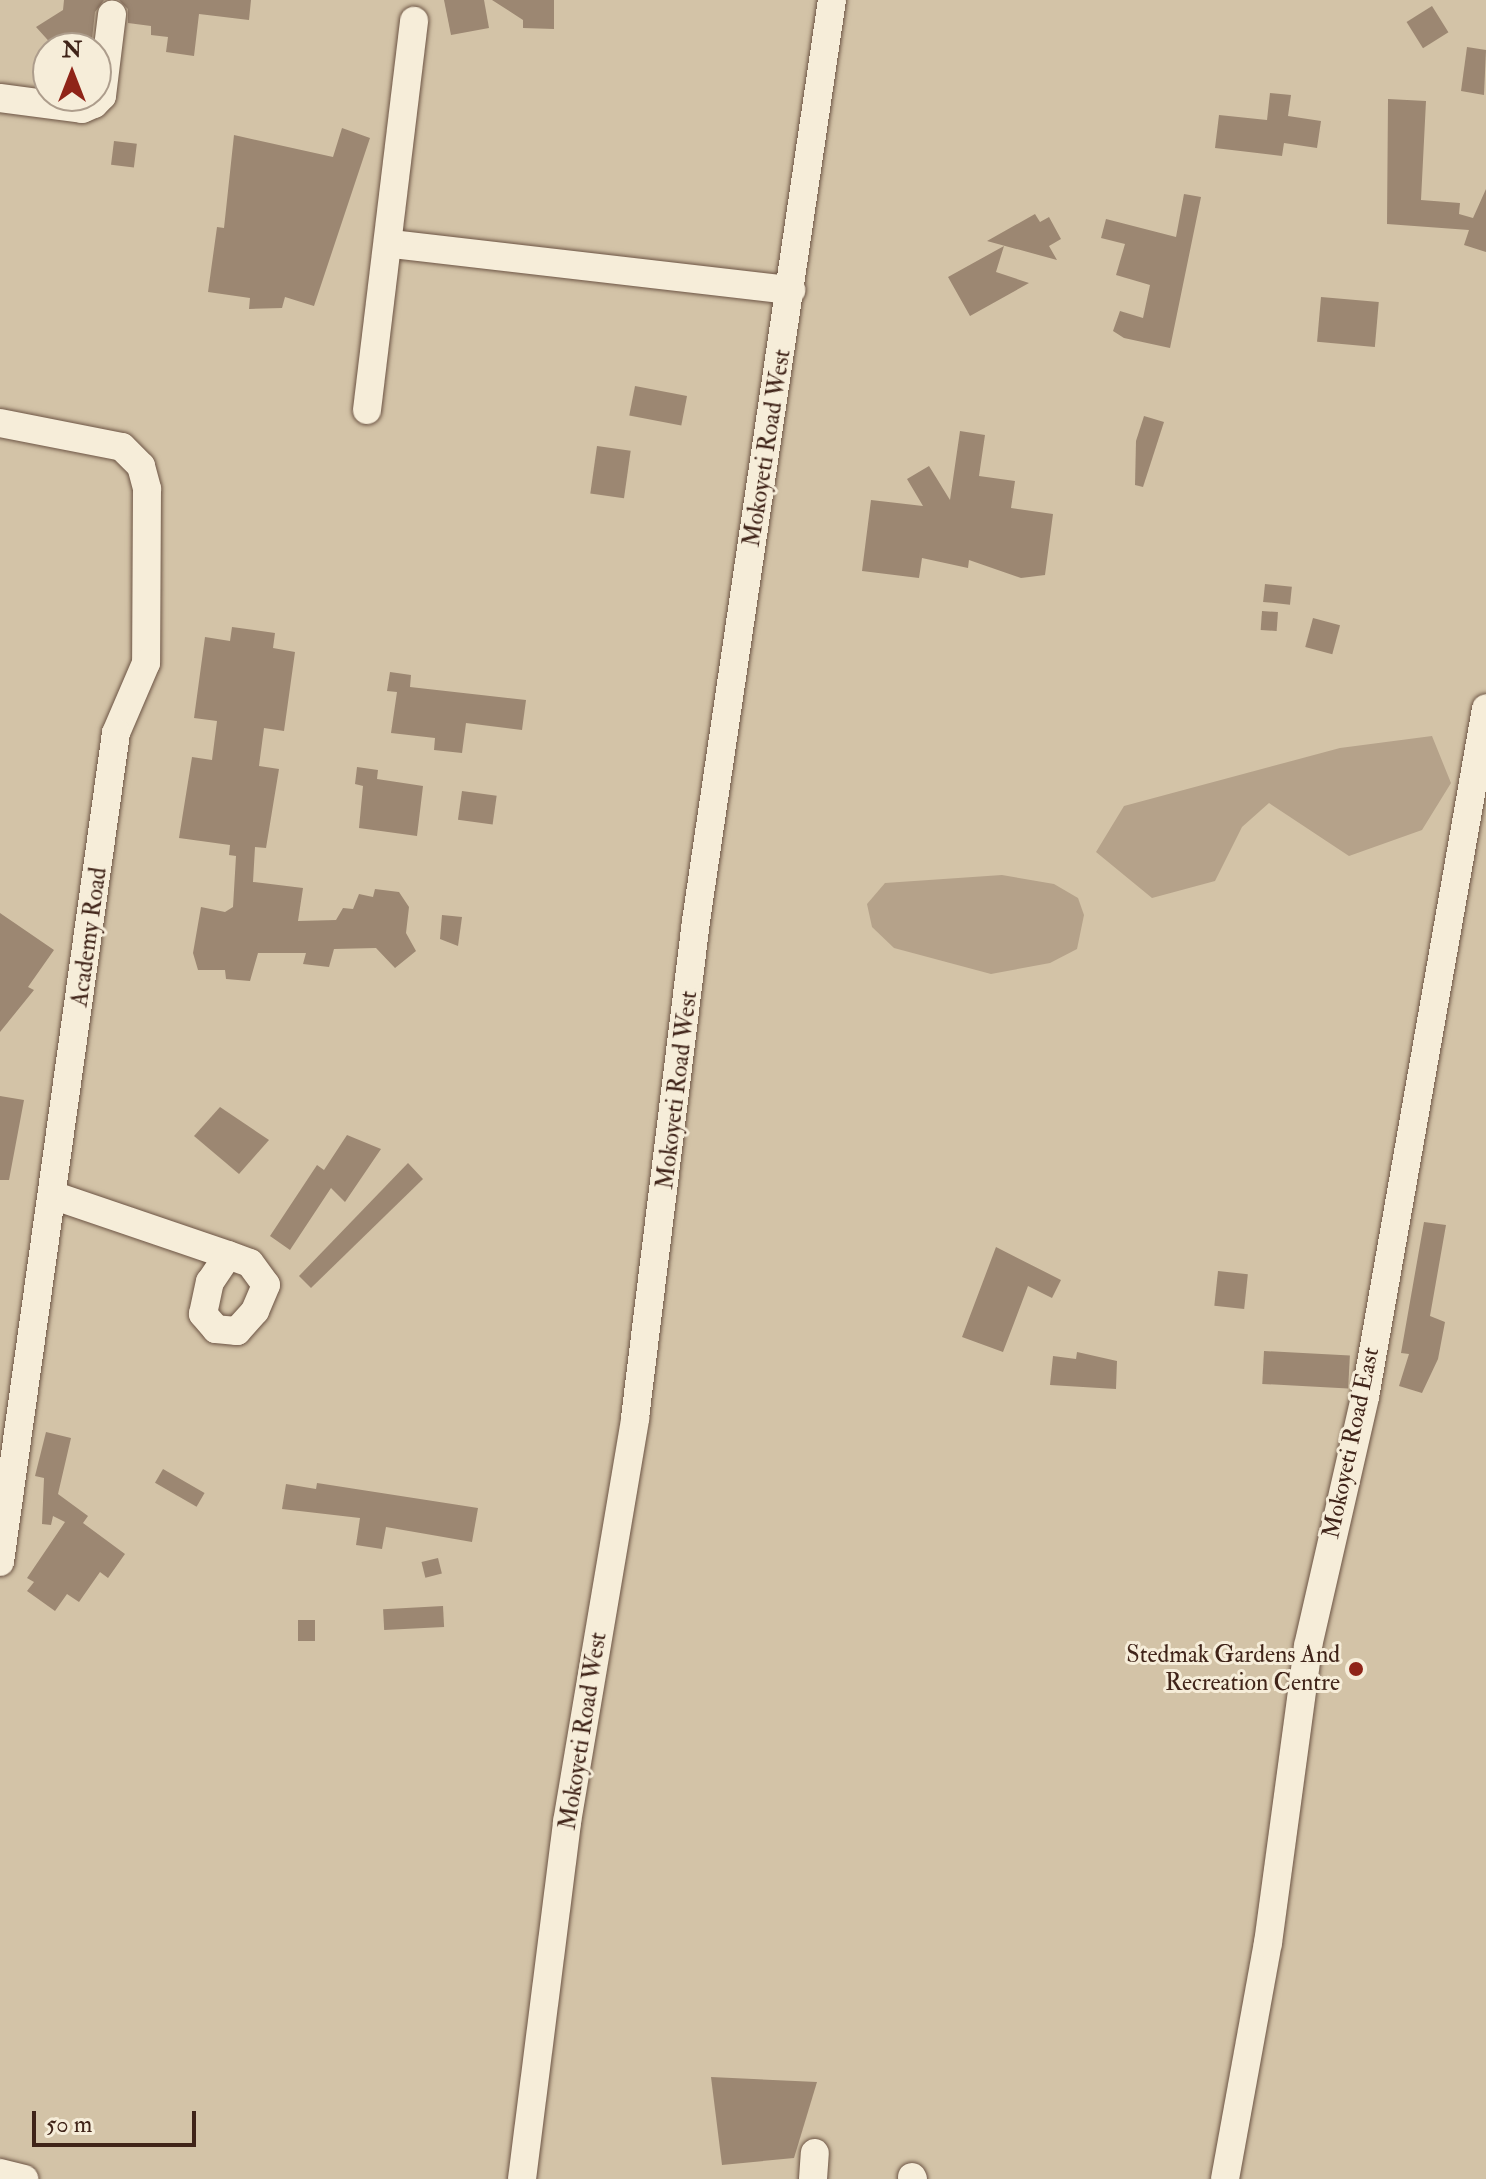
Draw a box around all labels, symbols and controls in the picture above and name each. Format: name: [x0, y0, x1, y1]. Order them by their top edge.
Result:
north arrow: [32, 32, 112, 112]
text: N: [62, 36, 82, 64]
street label: Mokoyeti Road West: [737, 347, 797, 549]
street label: Academy Road: [65, 865, 113, 1009]
street label: Mokoyeti Road West: [651, 989, 703, 1191]
street label: Mokoyeti Road East: [1317, 1345, 1385, 1541]
street label: Mokoyeti Road West: [553, 1630, 613, 1832]
place label: Stedmak Gardens And Recreation Centre: [1126, 1641, 1340, 1697]
marker: Stedmak Gardens And Recreation Centre: [1347, 1660, 1365, 1678]
scale bar: [36, 2095, 200, 2145]
text: 50 m: [46, 2109, 92, 2140]

